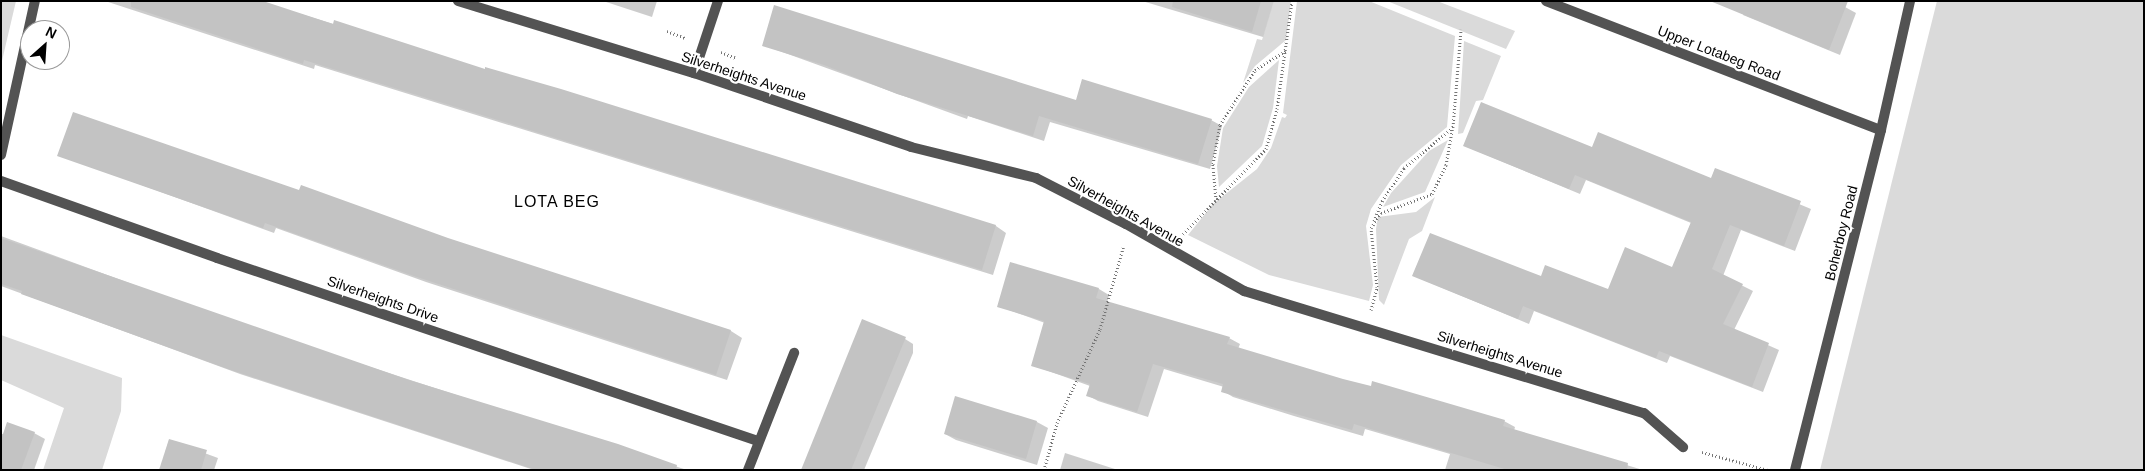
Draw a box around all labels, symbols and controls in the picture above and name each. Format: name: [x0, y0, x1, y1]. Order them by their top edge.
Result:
north arrow: [20, 20, 70, 70]
street label: Upper Lotabeg Road: [1655, 22, 1783, 84]
text: N: [43, 23, 59, 42]
street label: Silverheights Avenue: [679, 48, 809, 104]
street label: Silverheights Avenue: [1065, 172, 1187, 250]
street label: Boherboy Road: [1821, 184, 1861, 282]
district label: LOTA BEG: [513, 192, 601, 212]
street label: Silverheights Drive: [325, 272, 441, 326]
street label: Silverheights Avenue: [1435, 327, 1565, 381]

